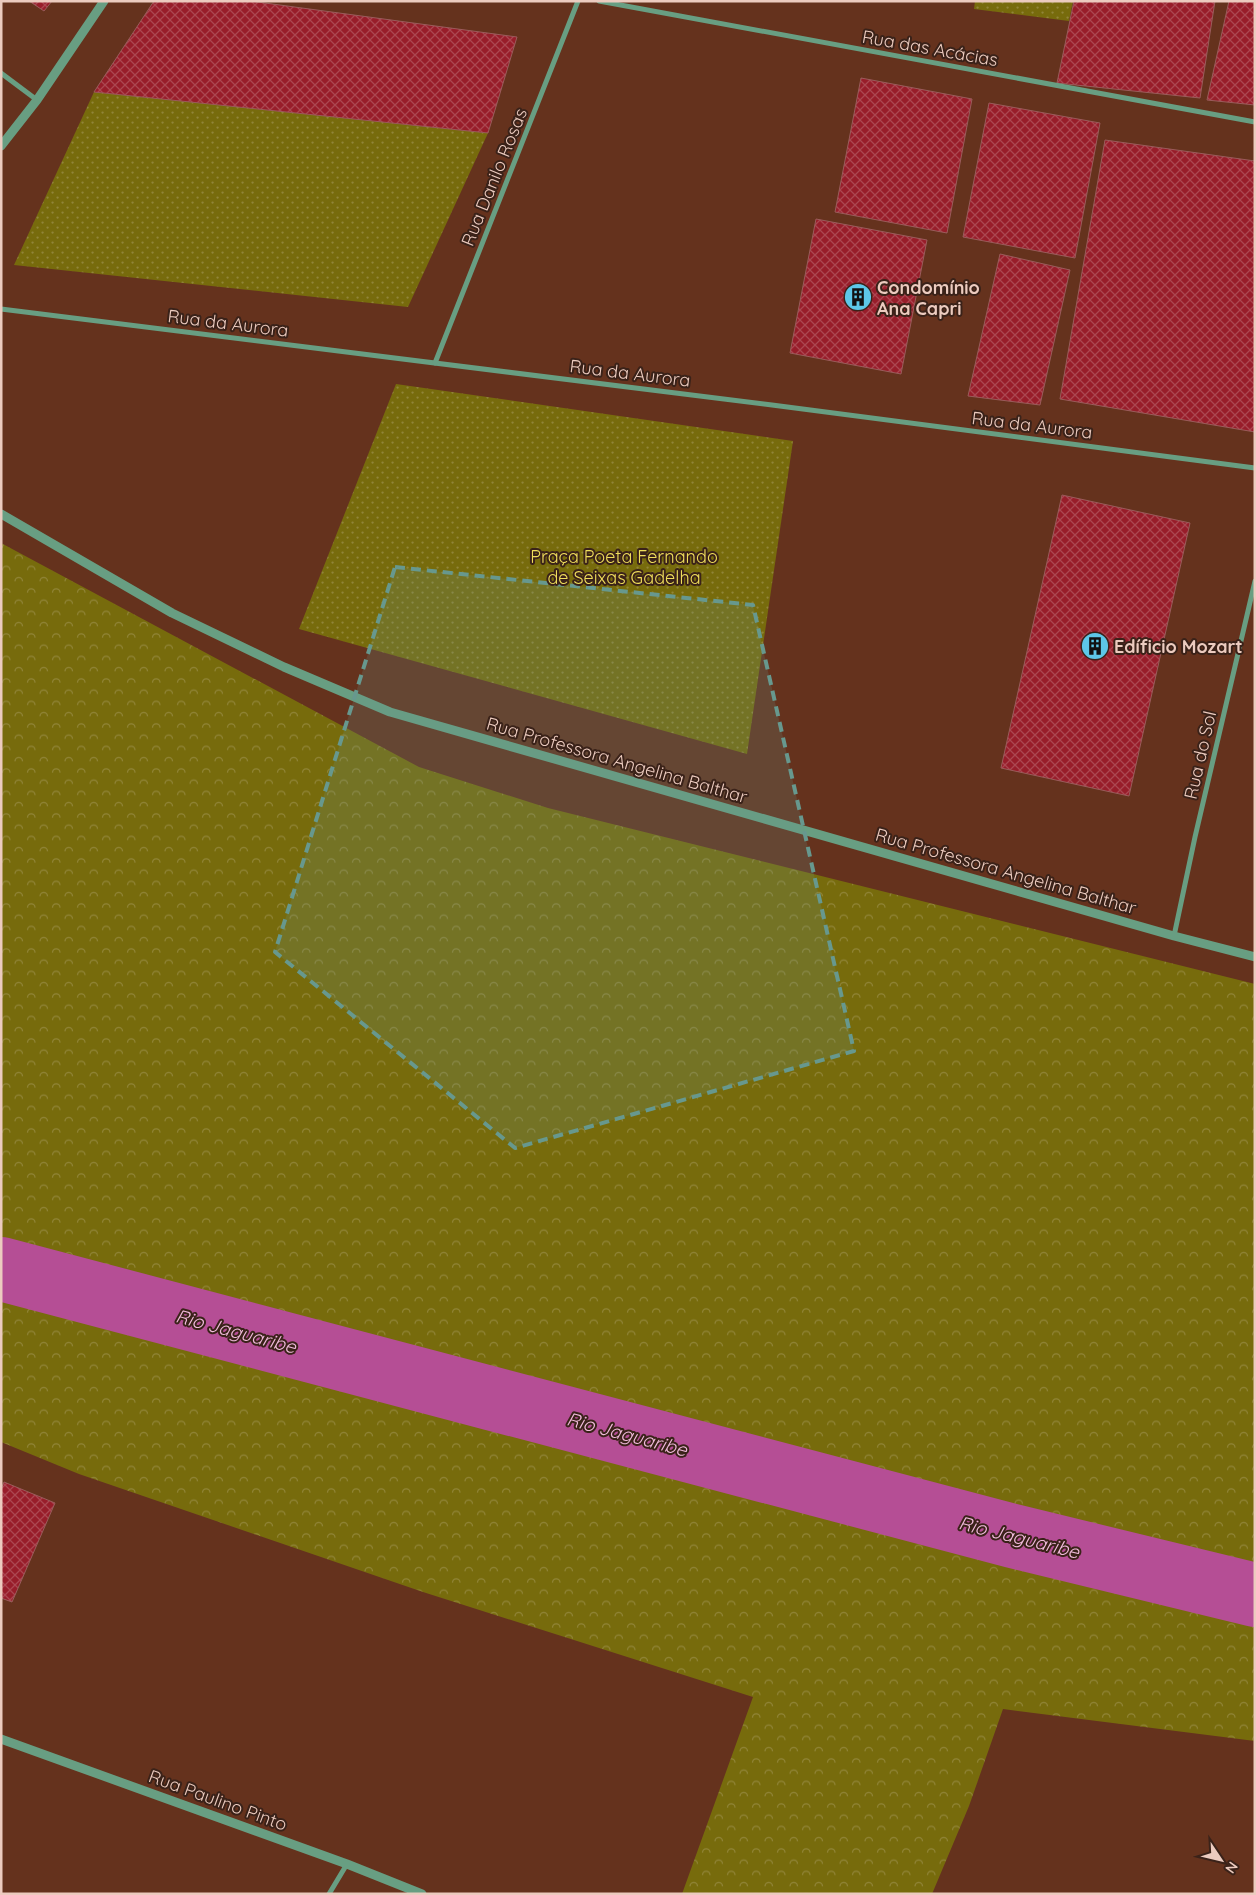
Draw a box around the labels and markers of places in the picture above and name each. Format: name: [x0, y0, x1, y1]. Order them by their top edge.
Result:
place label: Condomínio Ana Capri: [877, 276, 980, 320]
building icon: Condomínio Ana Capri: [843, 282, 873, 312]
building icon: Edíficio Mozart: [1080, 631, 1110, 661]
place label: Edíficio Mozart: [1114, 635, 1243, 658]

